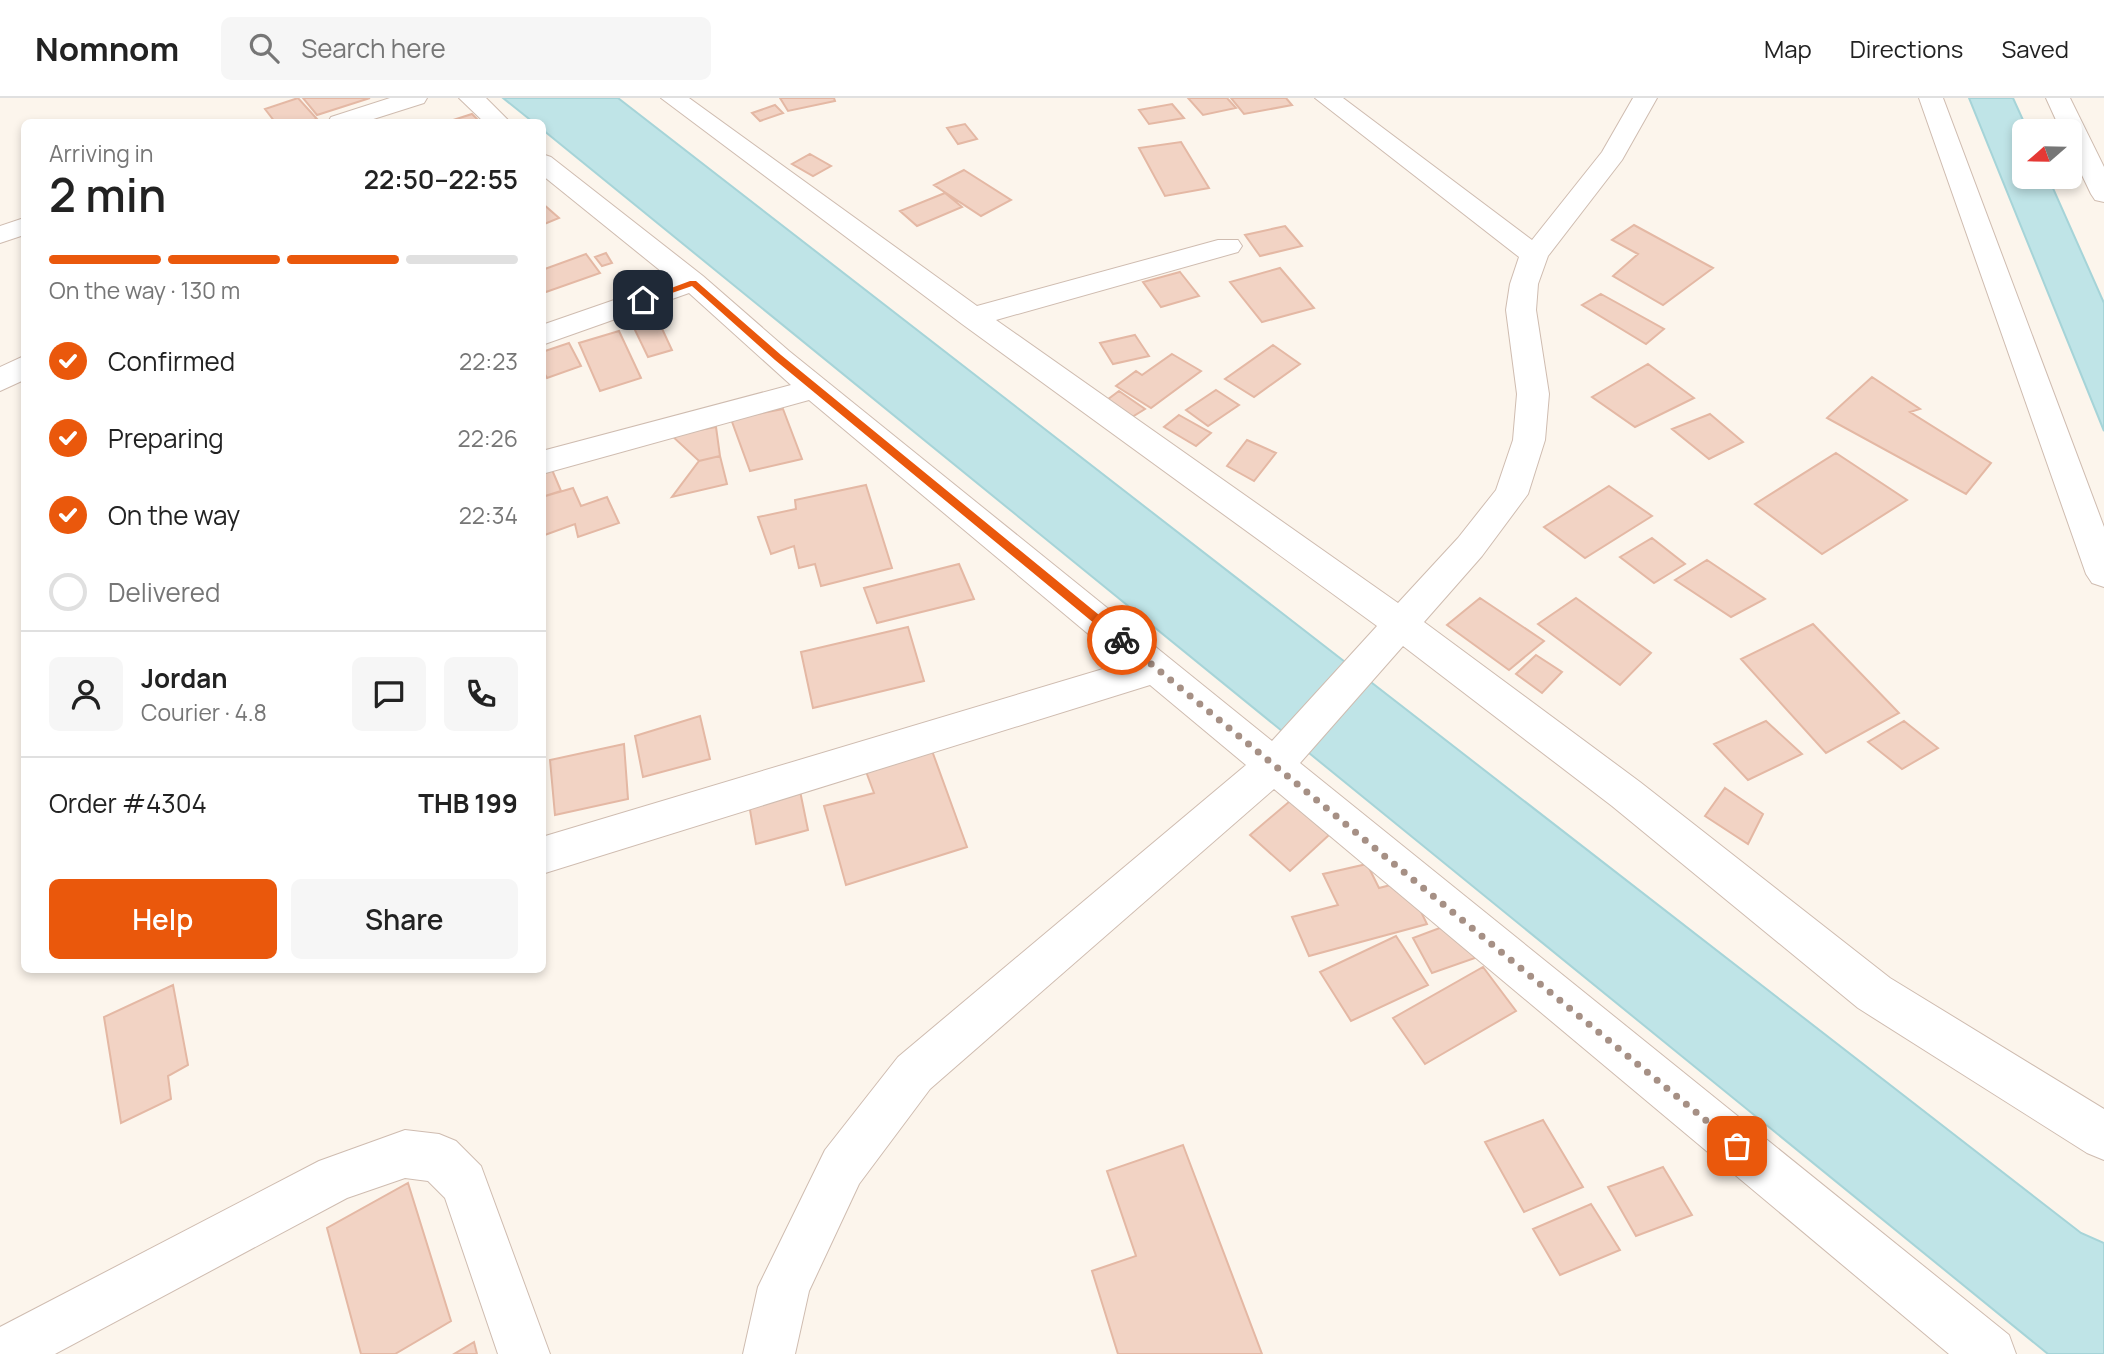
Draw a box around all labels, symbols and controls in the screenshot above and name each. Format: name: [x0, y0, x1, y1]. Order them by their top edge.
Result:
search box: [221, 17, 711, 80]
text: Nomnom: [35, 26, 179, 71]
icon: search: [245, 29, 283, 67]
text: Search here: [301, 30, 446, 66]
text: Map: [1764, 32, 1812, 65]
text: Directions: [1850, 32, 1963, 65]
text: Saved: [2001, 32, 2069, 65]
north arrow: [2012, 119, 2082, 189]
map controls: [2012, 119, 2082, 189]
text: Arriving in: [49, 137, 154, 169]
text: 22:50–22:55: [364, 161, 518, 197]
text: 2 min: [49, 163, 166, 226]
pin: [613, 270, 673, 330]
text: On the way · 130 m: [49, 274, 240, 306]
icon: home: [624, 281, 662, 319]
icon: check: [49, 342, 87, 380]
text: Confirmed: [108, 343, 235, 379]
text: 22:23: [459, 345, 518, 377]
icon: check: [49, 419, 87, 457]
text: Preparing: [108, 420, 224, 456]
text: 22:26: [458, 422, 518, 454]
icon: check: [49, 496, 87, 534]
text: On the way: [108, 497, 240, 533]
text: 22:34: [459, 499, 518, 531]
text: Delivered: [108, 574, 220, 610]
courier: [1087, 605, 1157, 675]
icon: bike: [1103, 621, 1141, 659]
button: person: [49, 657, 123, 731]
button: chat: [352, 657, 426, 731]
button: phone: [444, 657, 518, 731]
text: Jordan: [141, 660, 227, 696]
text: Courier · 4.8: [141, 696, 267, 728]
text: Order #4304: [49, 785, 207, 821]
text: THB 199: [418, 785, 518, 821]
button: Help: [49, 879, 277, 959]
button: Share: [291, 879, 518, 959]
pin: [1707, 1116, 1767, 1176]
icon: bag: [1718, 1127, 1756, 1165]

